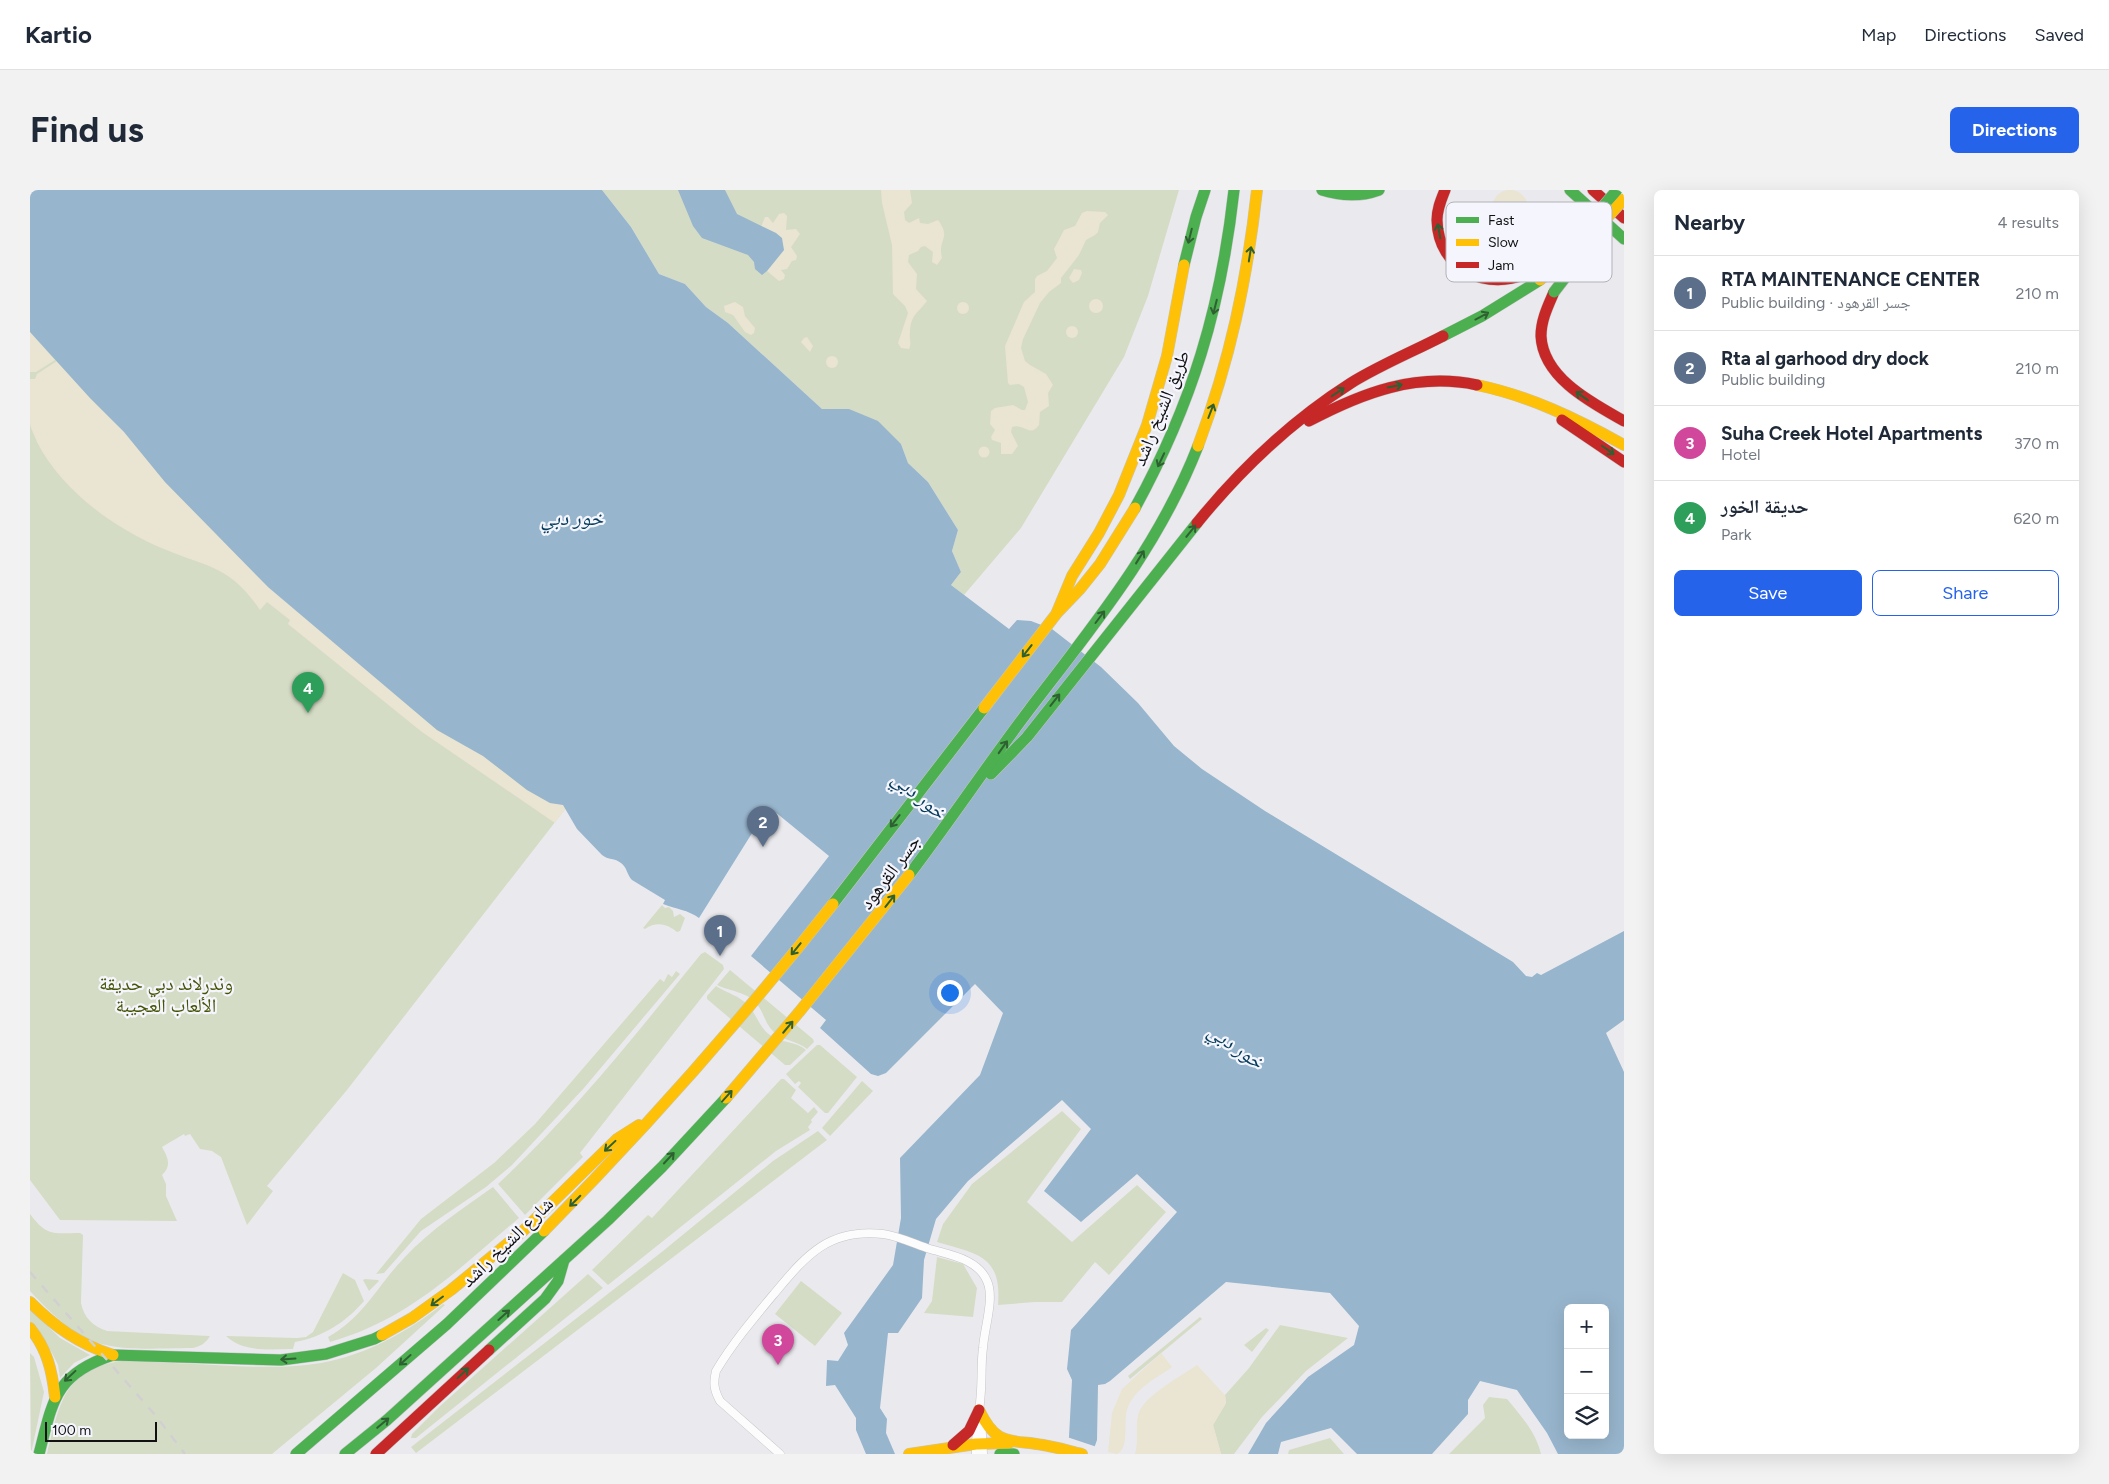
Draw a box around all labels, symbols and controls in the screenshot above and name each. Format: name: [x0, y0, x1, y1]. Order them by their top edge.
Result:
text: Kartio: [25, 20, 92, 49]
text: Map: [1861, 24, 1896, 46]
text: Directions: [1924, 24, 2006, 46]
text: Saved: [2034, 24, 2084, 46]
button: Directions: [1950, 107, 2079, 153]
text: Find us: [30, 109, 144, 151]
legend: [1446, 202, 1612, 282]
text: Nearby: [1674, 210, 1745, 235]
text: Fast: [1488, 212, 1514, 229]
text: 4 results: [1998, 213, 2059, 232]
one-way arrow: [1434, 223, 1443, 239]
one-way arrow: [1185, 228, 1194, 244]
text: Slow: [1488, 234, 1519, 251]
one-way arrow: [1246, 246, 1256, 262]
text: Jam: [1488, 257, 1514, 274]
text: RTA MAINTENANCE CENTER: [1721, 268, 1980, 291]
text: 1: [1687, 284, 1693, 303]
text: 210 m: [2016, 284, 2059, 303]
text: Public building · جسر القرهود: [1721, 293, 1911, 312]
one-way arrow: [1210, 299, 1219, 315]
one-way arrow: [1474, 311, 1489, 321]
street label: طريق الشيخ راشد: [1127, 347, 1196, 469]
text: Rta al garhood dry dock: [1721, 347, 1929, 370]
text: 2: [1685, 359, 1695, 378]
text: 210 m: [2016, 359, 2059, 378]
text: Public building: [1721, 370, 1825, 389]
one-way arrow: [1386, 381, 1402, 390]
one-way arrow: [1331, 387, 1345, 397]
one-way arrow: [1576, 390, 1589, 401]
one-way arrow: [1207, 404, 1216, 420]
text: Suha Creek Hotel Apartments: [1721, 422, 1982, 445]
text: 3: [1686, 434, 1694, 453]
text: 370 m: [2014, 434, 2059, 453]
one-way arrow: [1601, 445, 1615, 455]
text: Hotel: [1721, 445, 1761, 464]
one-way arrow: [1156, 452, 1165, 467]
text: حديقة الخور: [1721, 495, 1809, 518]
water label: خور دبي: [541, 506, 603, 534]
text: 4: [1685, 509, 1695, 528]
text: 620 m: [2013, 509, 2059, 528]
one-way arrow: [1186, 525, 1197, 538]
text: Park: [1721, 525, 1751, 544]
one-way arrow: [1136, 551, 1146, 565]
button: Save: [1674, 570, 1862, 616]
button: Share: [1872, 570, 2059, 616]
one-way arrow: [1095, 611, 1106, 624]
one-way arrow: [1022, 644, 1033, 657]
pin: 4: [292, 672, 324, 713]
one-way arrow: [1050, 694, 1061, 707]
one-way arrow: [997, 741, 1008, 754]
water label: خور دبي: [885, 766, 951, 827]
pin: 2: [747, 806, 779, 847]
one-way arrow: [890, 814, 901, 827]
street label: جسر القرهود: [855, 830, 925, 914]
one-way arrow: [885, 894, 895, 908]
pin: 1: [704, 915, 736, 956]
one-way arrow: [790, 942, 801, 955]
park label: وندرلاند دبي حديقة الألعاب العجيبة: [99, 972, 233, 1017]
your location: [937, 980, 963, 1006]
water label: خور دبي: [1201, 1018, 1269, 1077]
one-way arrow: [782, 1021, 793, 1034]
one-way arrow: [722, 1089, 733, 1102]
one-way arrow: [604, 1140, 616, 1152]
one-way arrow: [663, 1152, 675, 1165]
street label: شارع الشيخ راشد: [456, 1192, 559, 1293]
one-way arrow: [569, 1195, 581, 1207]
one-way arrow: [431, 1295, 444, 1306]
map controls: [1564, 1304, 1609, 1439]
button: +: [1564, 1304, 1609, 1349]
one-way arrow: [497, 1309, 510, 1321]
pin: 3: [762, 1324, 794, 1365]
button: −: [1564, 1349, 1609, 1394]
one-way arrow: [399, 1354, 412, 1366]
one-way arrow: [281, 1355, 297, 1364]
one-way arrow: [457, 1368, 470, 1379]
one-way arrow: [64, 1370, 77, 1382]
button: layers: [1564, 1394, 1609, 1439]
one-way arrow: [376, 1418, 389, 1429]
scale bar: [45, 1419, 158, 1442]
text: 100 m: [52, 1422, 91, 1439]

